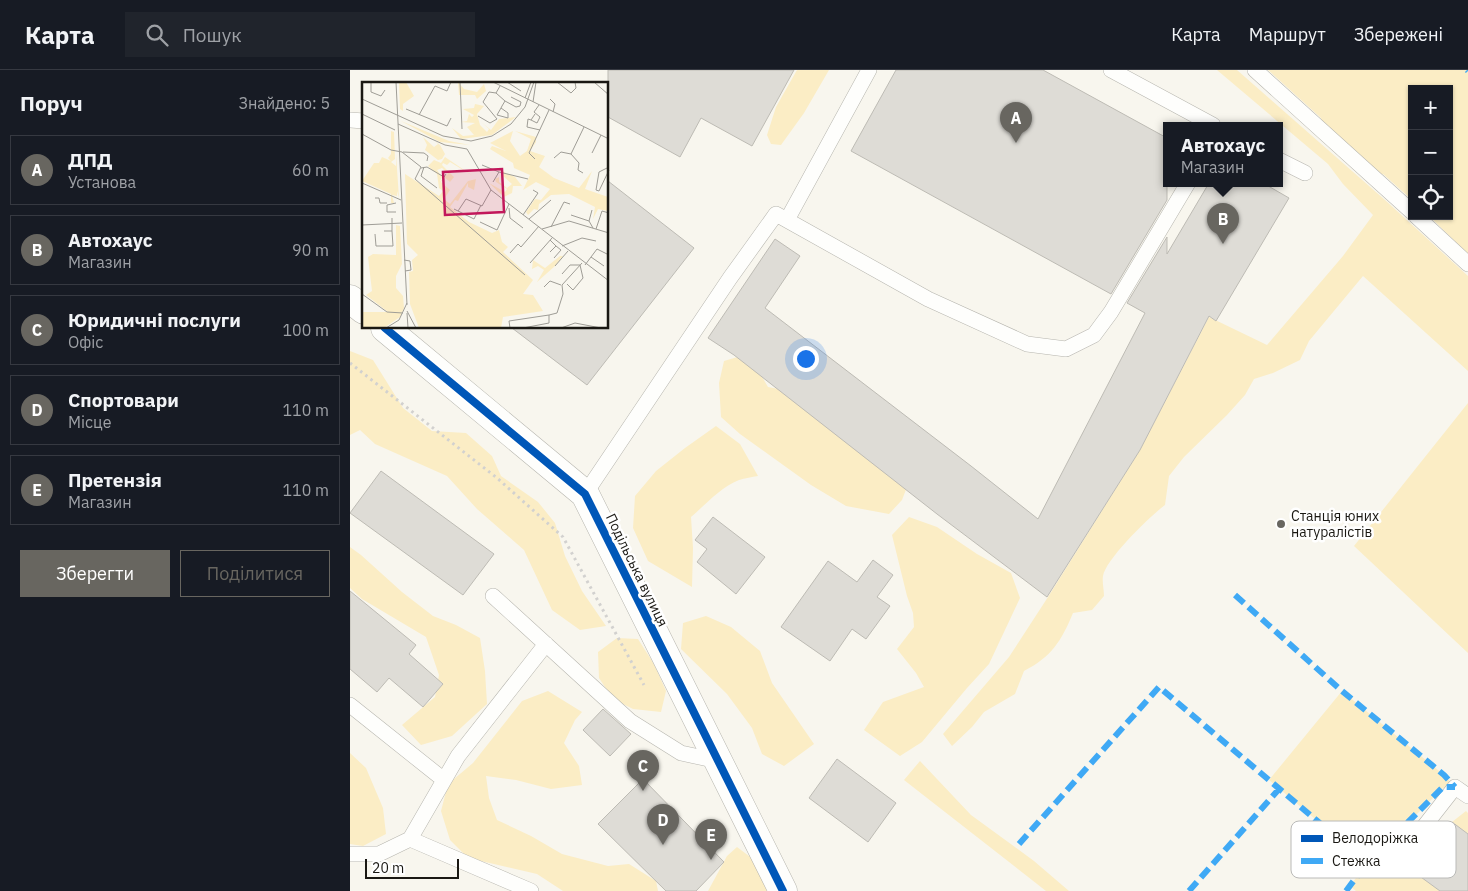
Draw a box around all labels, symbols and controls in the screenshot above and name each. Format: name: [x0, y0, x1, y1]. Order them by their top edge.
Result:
search box: [125, 12, 475, 57]
text: Карта: [25, 19, 95, 51]
icon: search: [143, 21, 171, 49]
text: Пошук: [183, 23, 242, 47]
text: Карта: [1171, 23, 1221, 46]
text: Маршрут: [1249, 23, 1326, 46]
text: Збережені: [1354, 23, 1443, 46]
inset map: [362, 82, 609, 329]
map controls: [1408, 85, 1453, 220]
button: +: [1408, 85, 1453, 130]
text: Поруч: [20, 89, 83, 117]
text: Знайдено: 5: [238, 93, 330, 113]
pin: A: [1000, 102, 1032, 143]
popup: [1163, 122, 1283, 187]
button: −: [1408, 130, 1453, 175]
text: Автохаус: [1181, 133, 1265, 157]
text: ДПД: [68, 148, 112, 172]
text: Магазин: [1181, 157, 1244, 177]
text: A: [32, 160, 42, 180]
text: 60 m: [292, 160, 329, 180]
text: Установа: [68, 172, 136, 192]
button: locate: [1408, 175, 1453, 220]
pin: B: [1207, 203, 1239, 244]
text: Автохаус: [68, 228, 153, 252]
text: B: [32, 240, 42, 260]
text: 90 m: [292, 240, 329, 260]
text: Магазин: [68, 252, 132, 272]
text: Юридичні послуги: [68, 308, 241, 332]
text: C: [32, 320, 42, 340]
text: 100 m: [282, 320, 329, 340]
text: Офіс: [68, 332, 103, 352]
your location: [793, 346, 819, 372]
text: Спортовари: [68, 388, 179, 412]
text: D: [31, 400, 43, 420]
text: 110 m: [282, 400, 329, 420]
text: Місце: [68, 412, 111, 432]
text: Претензія: [68, 468, 162, 492]
text: E: [32, 480, 42, 500]
text: 110 m: [282, 480, 329, 500]
text: Магазин: [68, 492, 132, 512]
place label: Станція юних натуралістів: [1291, 507, 1379, 541]
street label: Подільська вулиця: [602, 510, 672, 630]
marker: Станція юних натуралістів: [1275, 518, 1287, 530]
button: Зберегти: [20, 550, 170, 597]
button: Поділитися: [180, 550, 330, 597]
pin: C: [627, 750, 659, 791]
pin: D: [647, 804, 679, 845]
pin: E: [695, 819, 727, 860]
legend: [1291, 821, 1456, 878]
text: Велодоріжка: [1332, 829, 1419, 847]
text: Стежка: [1332, 852, 1381, 870]
scale bar: [365, 856, 459, 879]
text: 20 m: [372, 859, 404, 877]

